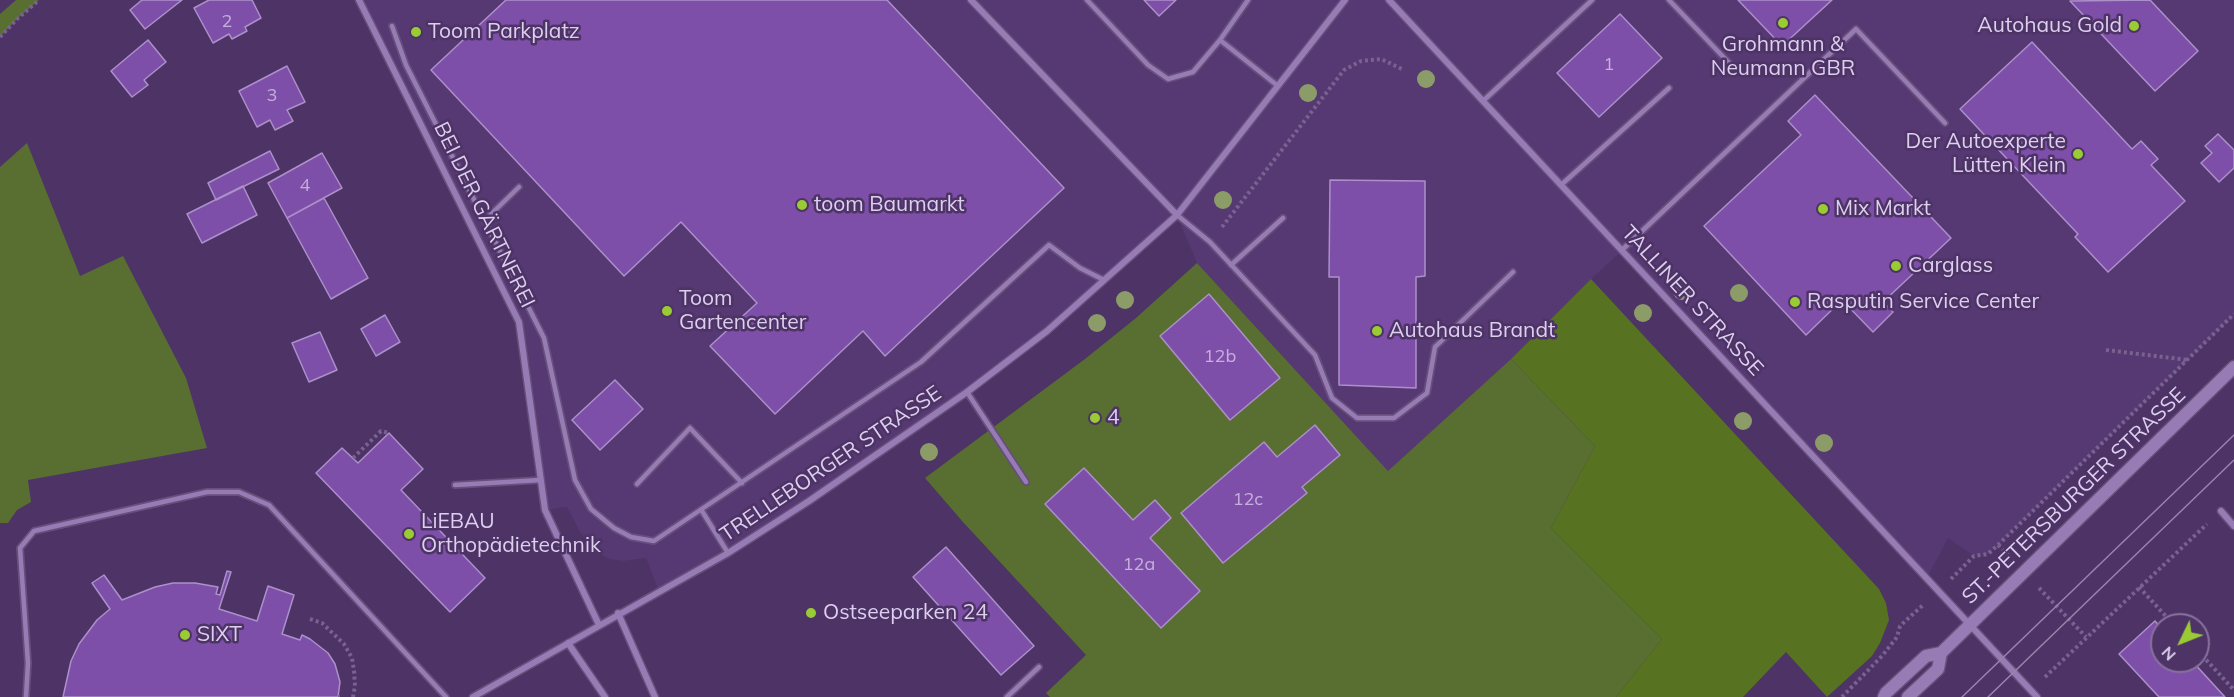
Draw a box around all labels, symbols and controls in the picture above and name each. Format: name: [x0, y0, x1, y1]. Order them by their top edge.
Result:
house number: 2: [222, 11, 232, 33]
place label: Autohaus Gold: [1977, 13, 2122, 39]
marker: Grohmann & Neumann GBR: [1776, 16, 1790, 30]
place label: Toom Parkplatz: [428, 19, 580, 45]
marker: Autohaus Gold: [2127, 19, 2141, 33]
marker: Toom Parkplatz: [409, 25, 423, 39]
place label: Grohmann & Neumann GBR: [1711, 32, 1855, 82]
house number: 1: [1604, 54, 1614, 76]
house number: 3: [267, 85, 277, 107]
street label: BEI DER GÄRTNEREI: [428, 118, 540, 312]
place label: Der Autoexperte Lütten Klein: [1906, 129, 2066, 179]
marker: Der Autoexperte Lütten Klein: [2071, 147, 2085, 161]
house number: 4: [300, 175, 310, 197]
place label: toom Baumarkt: [814, 192, 965, 218]
place label: Mix Markt: [1835, 196, 1931, 222]
marker: toom Baumarkt: [795, 198, 809, 212]
marker: Mix Markt: [1816, 202, 1830, 216]
street label: TALLINER STRASSE: [1616, 221, 1768, 381]
place label: Carglass: [1908, 253, 1993, 279]
marker: Carglass: [1889, 259, 1903, 273]
place label: Toom Gartencenter: [679, 286, 806, 336]
place label: Rasputin Service Center: [1807, 289, 2039, 315]
marker: Rasputin Service Center: [1788, 295, 1802, 309]
marker: Toom Gartencenter: [660, 304, 674, 318]
place label: Autohaus Brandt: [1389, 318, 1555, 344]
marker: Autohaus Brandt: [1370, 324, 1384, 338]
house number: 12b: [1204, 346, 1236, 368]
street label: TRELLEBORGER STRASSE: [716, 381, 946, 547]
street label: ST.-PETERSBURGER STRASSE: [1957, 382, 2191, 610]
place label: 4: [1107, 405, 1120, 431]
marker: 4: [1088, 411, 1102, 425]
house number: 12c: [1233, 489, 1263, 511]
place label: LiEBAU Orthopädietechnik: [421, 509, 601, 559]
marker: LiEBAU Orthopädietechnik: [402, 527, 416, 541]
house number: 12a: [1123, 554, 1155, 576]
place label: Ostseeparken 24: [823, 600, 988, 626]
marker: Ostseeparken 24: [804, 606, 818, 620]
north arrow: [2150, 613, 2210, 673]
place label: SIXT: [197, 622, 242, 648]
marker: SIXT: [178, 628, 192, 642]
text: N: [2157, 643, 2180, 665]

